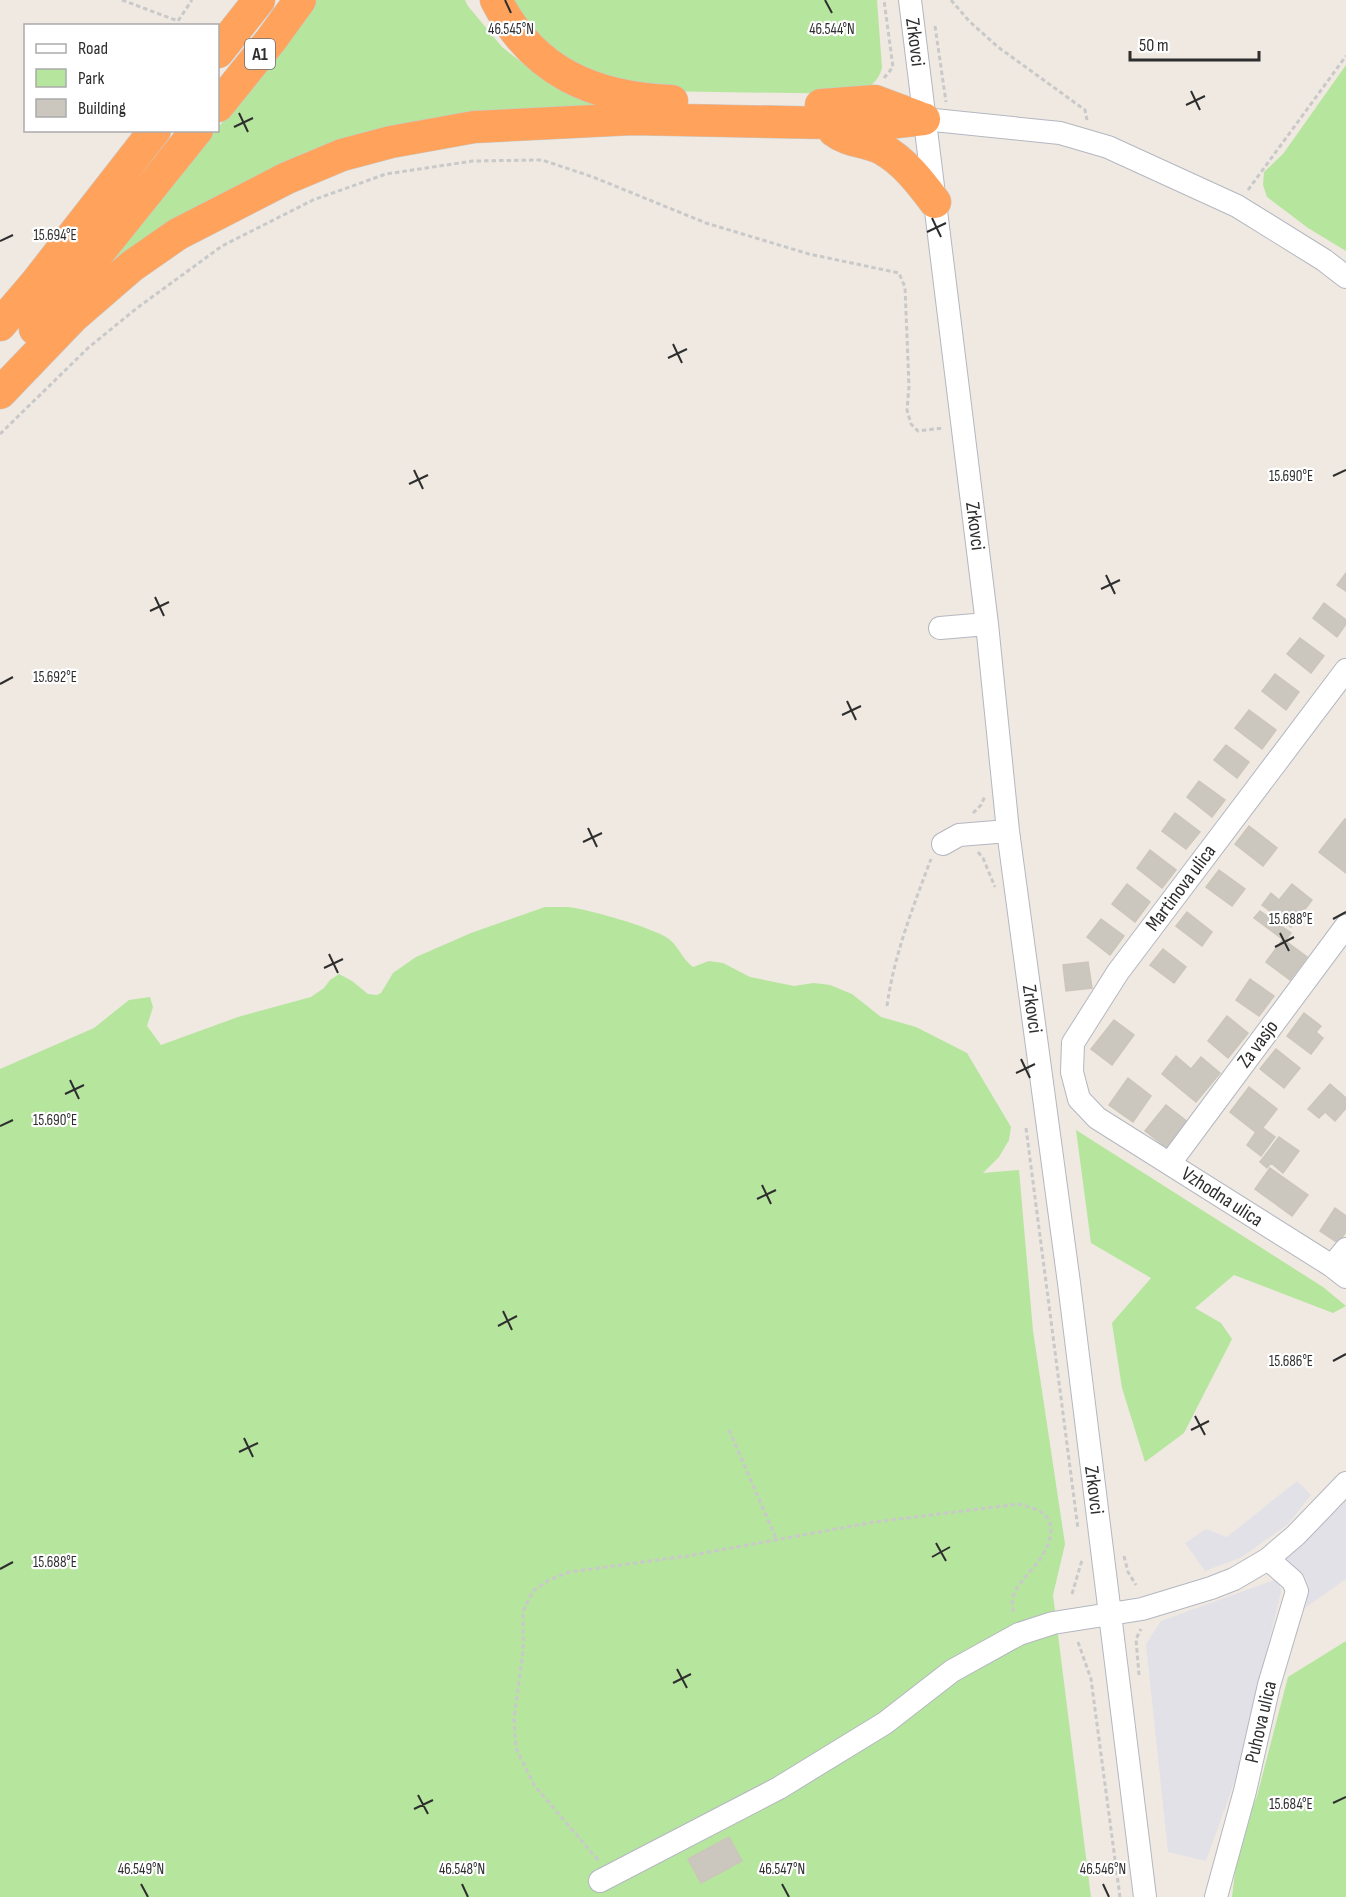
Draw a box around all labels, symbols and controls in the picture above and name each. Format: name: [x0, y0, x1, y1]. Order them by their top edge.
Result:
street label: Zrkovci: [900, 16, 930, 68]
text: 46.545°N: [488, 20, 534, 39]
text: 46.544°N: [809, 20, 855, 39]
legend: [24, 24, 219, 132]
scale bar: [1130, 24, 1259, 62]
text: 50 m: [1139, 35, 1169, 56]
text: Road: [78, 38, 108, 59]
road number: A1: [245, 39, 275, 69]
text: Park: [78, 68, 104, 89]
text: Building: [78, 98, 126, 119]
text: 15.694°E: [33, 226, 77, 245]
text: 15.690°E: [1269, 467, 1313, 486]
street label: Zrkovci: [960, 500, 990, 552]
text: 15.692°E: [33, 668, 77, 687]
street label: Martinova ulica: [1141, 840, 1221, 936]
text: 15.688°E: [1269, 910, 1313, 929]
street label: Zrkovci: [1017, 983, 1047, 1035]
street label: Za vasjo: [1232, 1016, 1284, 1072]
text: 15.690°E: [33, 1111, 77, 1130]
street label: Vzhodna ulica: [1177, 1162, 1267, 1232]
text: 15.686°E: [1269, 1352, 1313, 1371]
street label: Zrkovci: [1079, 1464, 1109, 1516]
text: 15.688°E: [33, 1553, 77, 1572]
street label: Puhova ulica: [1240, 1679, 1282, 1765]
text: 15.684°E: [1269, 1795, 1313, 1814]
text: 46.549°N: [118, 1860, 164, 1879]
text: 46.548°N: [439, 1860, 485, 1879]
text: 46.547°N: [759, 1860, 805, 1879]
text: 46.546°N: [1080, 1860, 1126, 1879]

